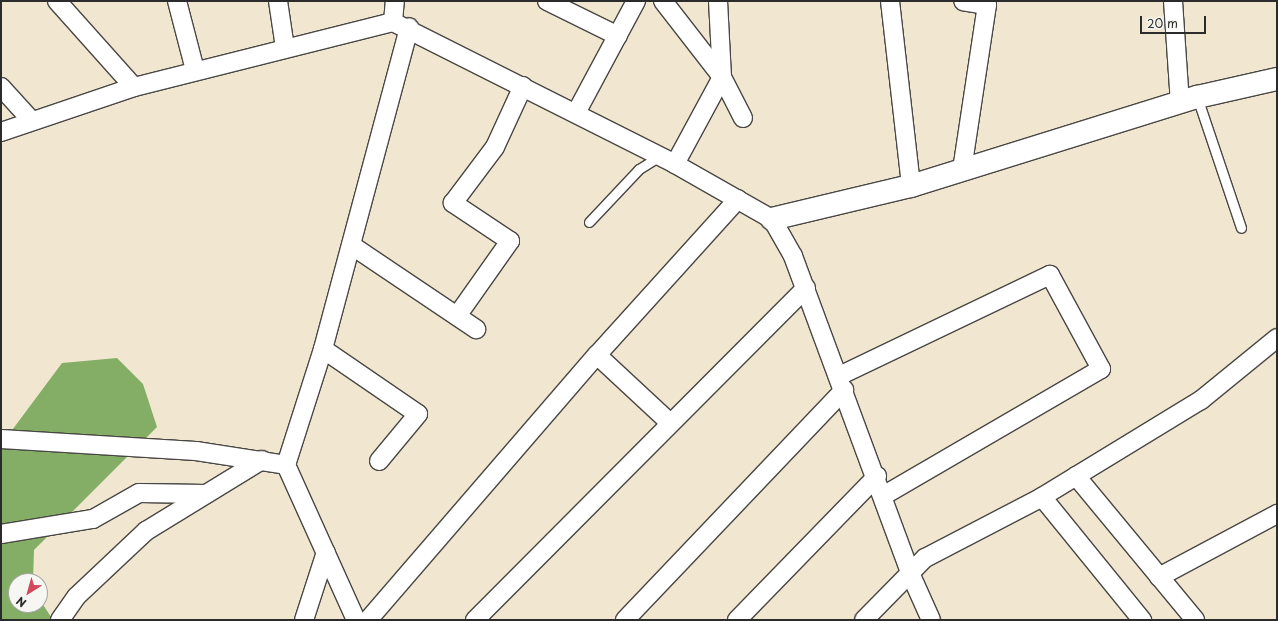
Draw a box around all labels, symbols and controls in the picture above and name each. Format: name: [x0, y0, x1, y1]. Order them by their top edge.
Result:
scale bar: [1142, 8, 1208, 34]
text: 20 m: [1147, 14, 1178, 32]
north arrow: [8, 573, 48, 613]
text: N: [12, 593, 30, 612]

